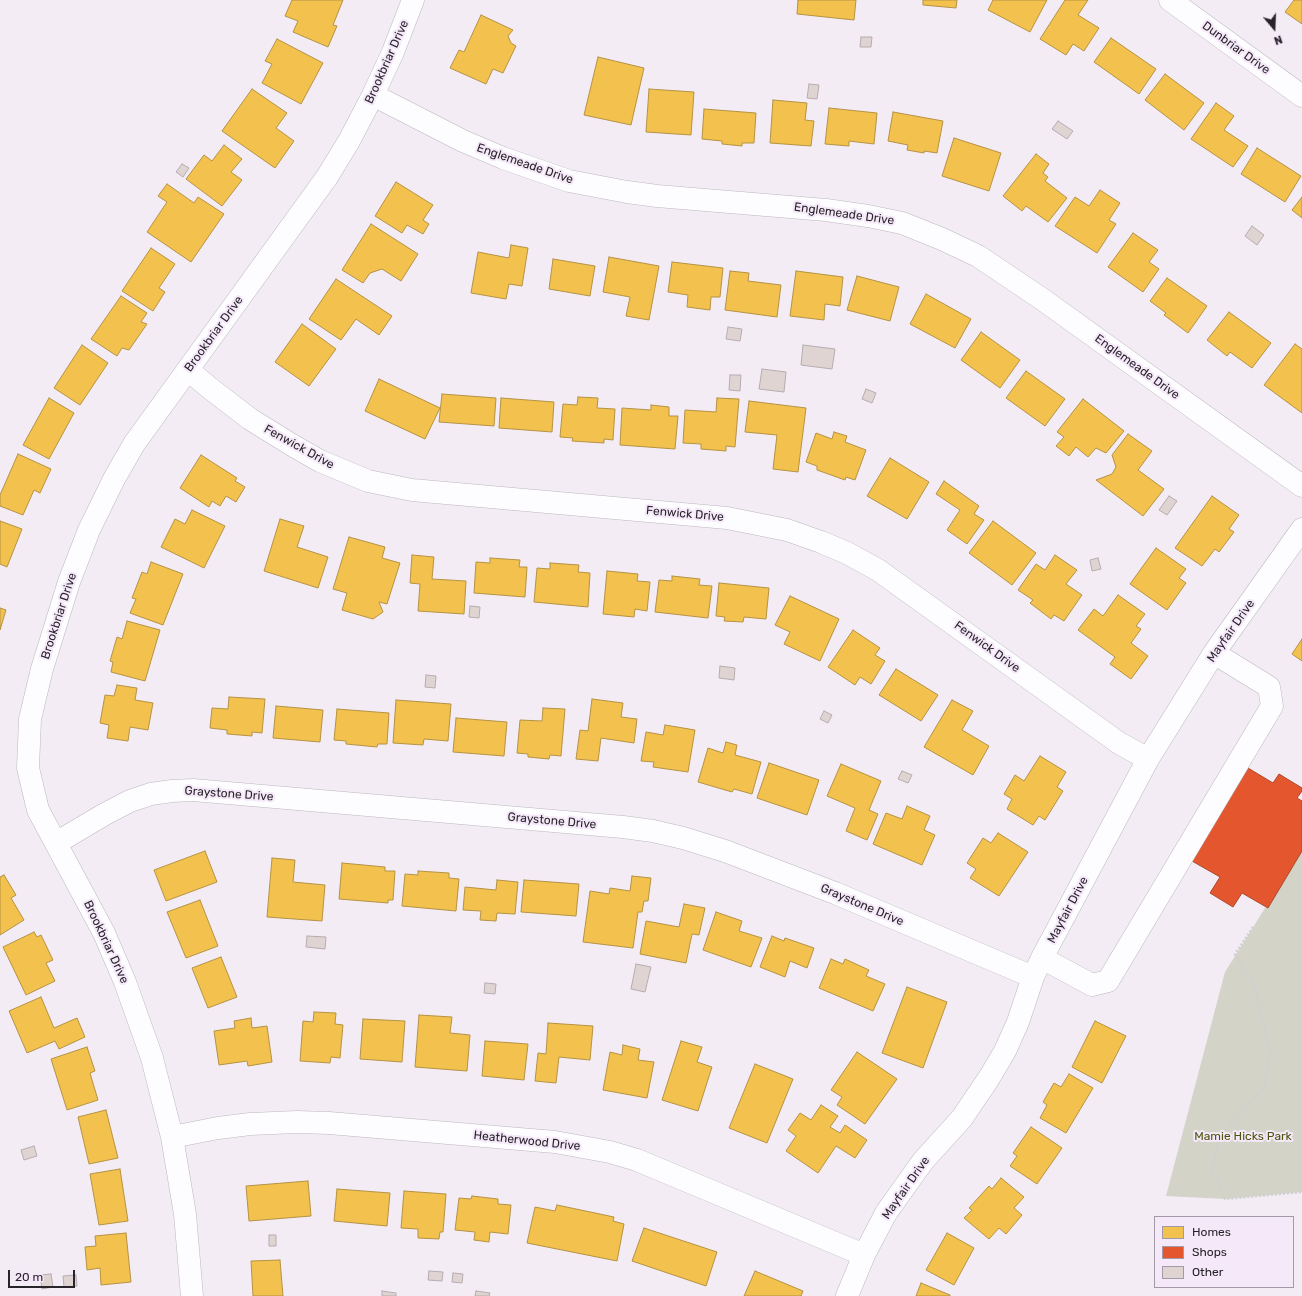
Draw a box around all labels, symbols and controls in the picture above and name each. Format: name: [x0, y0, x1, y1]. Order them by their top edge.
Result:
north arrow: [1254, 8, 1294, 48]
street label: Brookbriar Drive: [362, 18, 412, 106]
street label: Dunbriar Drive: [1199, 19, 1273, 77]
text: N: [1272, 32, 1284, 47]
street label: Englemeade Drive: [475, 141, 575, 187]
street label: Englemeade Drive: [793, 200, 895, 228]
street label: Brookbriar Drive: [182, 293, 246, 375]
street label: Englemeade Drive: [1092, 331, 1182, 403]
street label: Fenwick Drive: [261, 422, 337, 472]
street label: Fenwick Drive: [646, 503, 724, 525]
street label: Brookbriar Drive: [38, 571, 80, 661]
street label: Mayfair Drive: [1204, 597, 1258, 665]
street label: Fenwick Drive: [951, 618, 1023, 676]
street label: Graystone Drive: [184, 784, 274, 804]
street label: Graystone Drive: [507, 810, 597, 832]
street label: Mayfair Drive: [1044, 874, 1092, 946]
street label: Graystone Drive: [818, 881, 906, 929]
street label: Brookbriar Drive: [80, 898, 132, 986]
street label: Heatherwood Drive: [473, 1128, 581, 1154]
park label: Mamie Hicks Park: [1194, 1130, 1292, 1144]
street label: Mayfair Drive: [879, 1154, 933, 1222]
legend: [1154, 1216, 1294, 1288]
text: Homes: [1192, 1225, 1231, 1239]
text: Shops: [1192, 1245, 1227, 1259]
scale bar: [10, 1262, 77, 1288]
text: Other: [1192, 1265, 1223, 1279]
text: 20 m: [15, 1270, 43, 1284]

